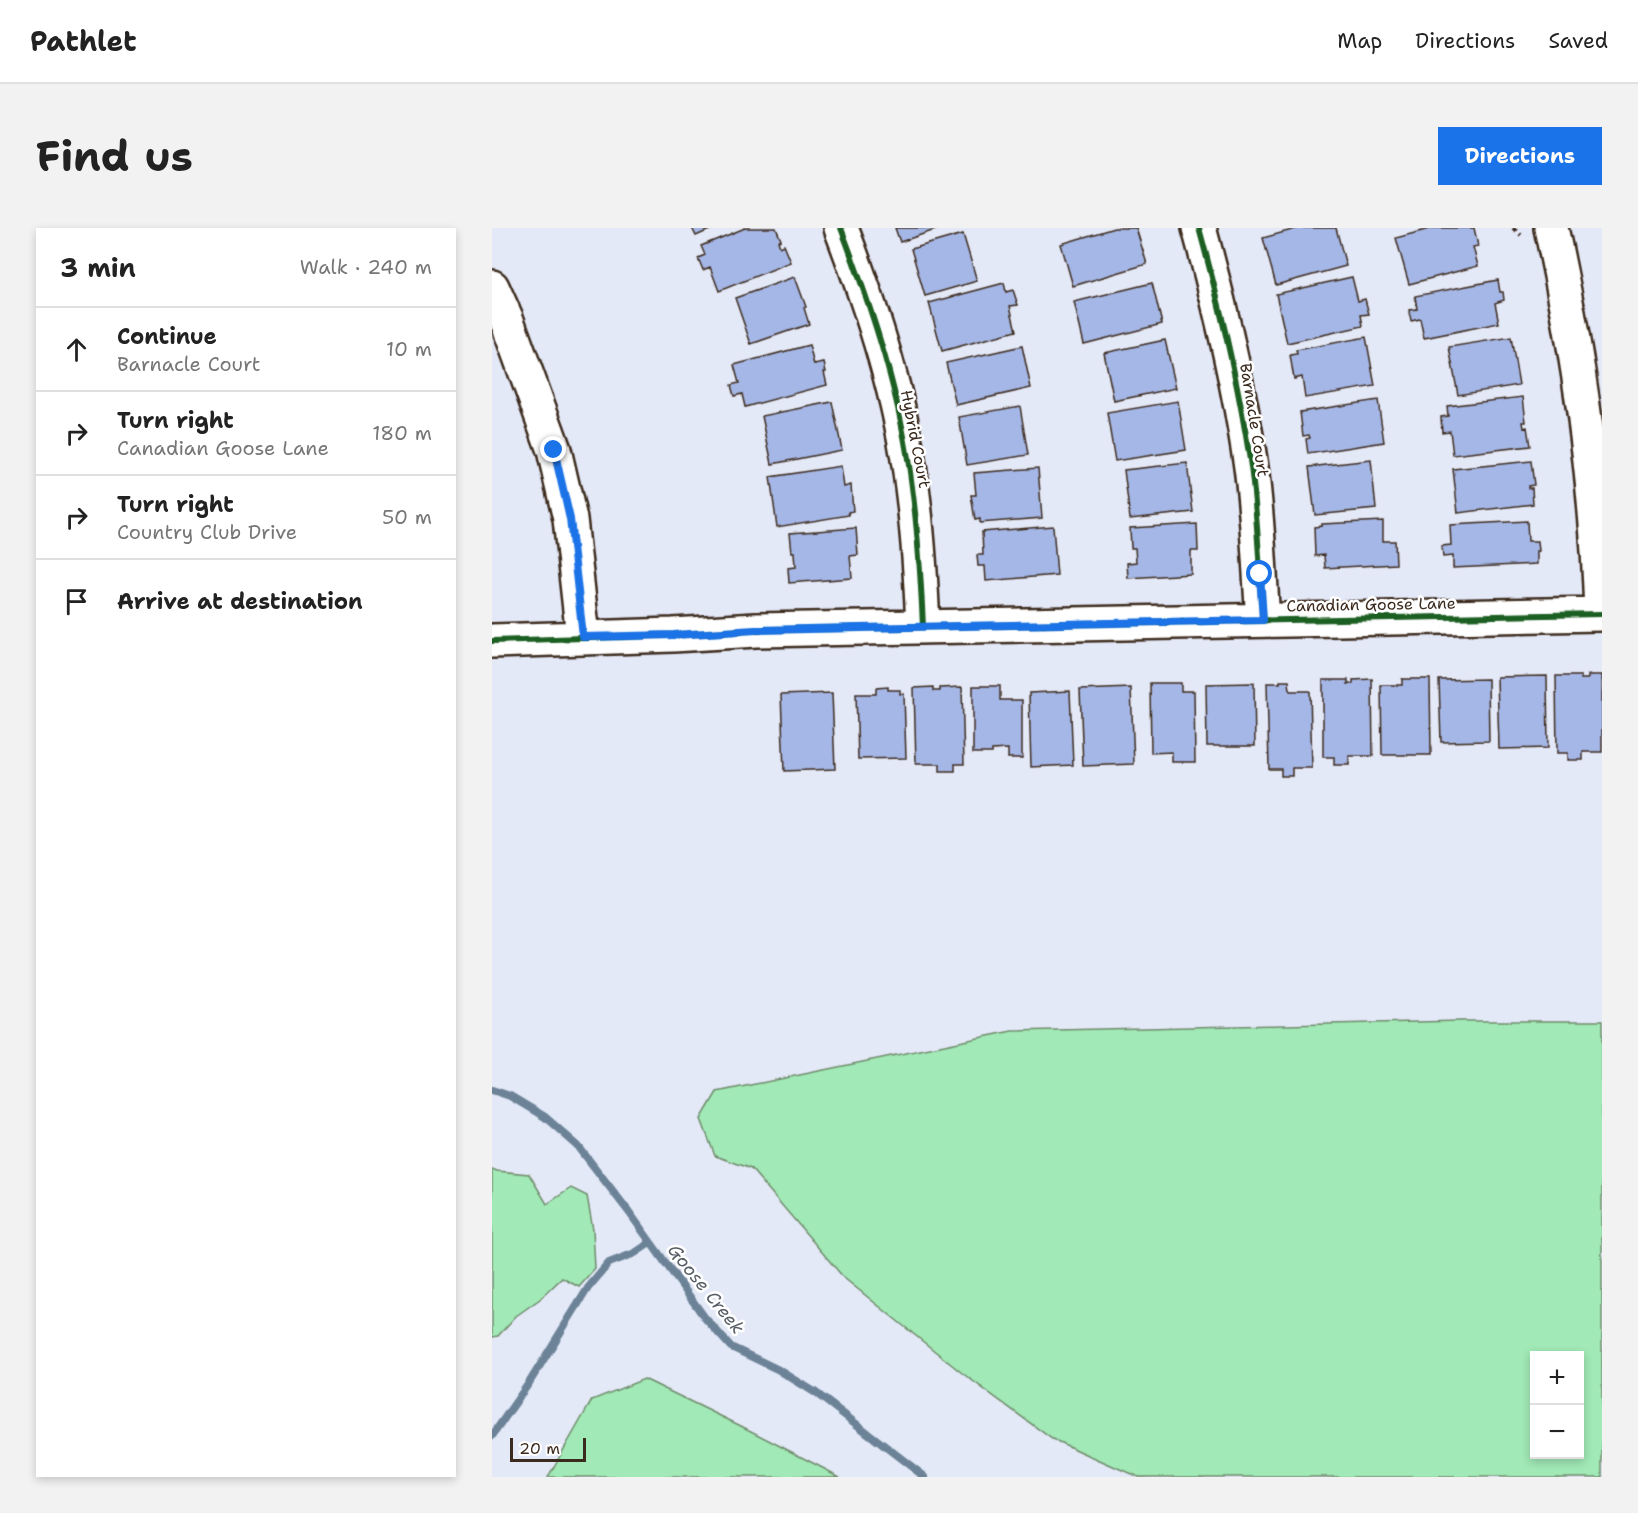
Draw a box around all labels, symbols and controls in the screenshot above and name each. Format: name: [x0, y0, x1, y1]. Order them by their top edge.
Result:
text: Pathlet: [30, 22, 137, 60]
text: Map: [1337, 27, 1382, 55]
text: Directions: [1415, 27, 1515, 55]
text: Saved: [1548, 27, 1608, 55]
button: Directions: [1438, 127, 1602, 185]
text: Find us: [36, 128, 193, 184]
text: 3 min: [60, 250, 136, 285]
text: Walk · 240 m: [300, 254, 432, 280]
text: Continue: [117, 322, 217, 351]
icon: ahead: [60, 333, 93, 366]
text: 10 m: [386, 336, 432, 362]
text: Barnacle Court: [117, 351, 261, 377]
street label: Barnacle Court: [1235, 362, 1274, 478]
street label: Hybrid Court: [896, 388, 935, 490]
text: Turn right: [117, 406, 234, 435]
icon: right: [60, 417, 93, 450]
text: 180 m: [372, 420, 432, 446]
text: Canadian Goose Lane: [117, 435, 329, 461]
route end: [540, 436, 566, 462]
text: Turn right: [117, 490, 234, 519]
icon: right: [60, 501, 93, 534]
text: 50 m: [382, 504, 432, 530]
text: Country Club Drive: [117, 519, 297, 545]
route start: [1246, 560, 1272, 586]
icon: arrive: [60, 585, 93, 618]
text: Arrive at destination: [117, 587, 363, 616]
street label: Canadian Goose Lane: [1286, 593, 1456, 616]
water label: Goose Creek: [662, 1239, 750, 1340]
map controls: [1530, 1351, 1584, 1459]
button: +: [1530, 1351, 1584, 1405]
button: −: [1530, 1405, 1584, 1459]
scale bar: [510, 1435, 586, 1462]
text: 20 m: [519, 1438, 560, 1459]

